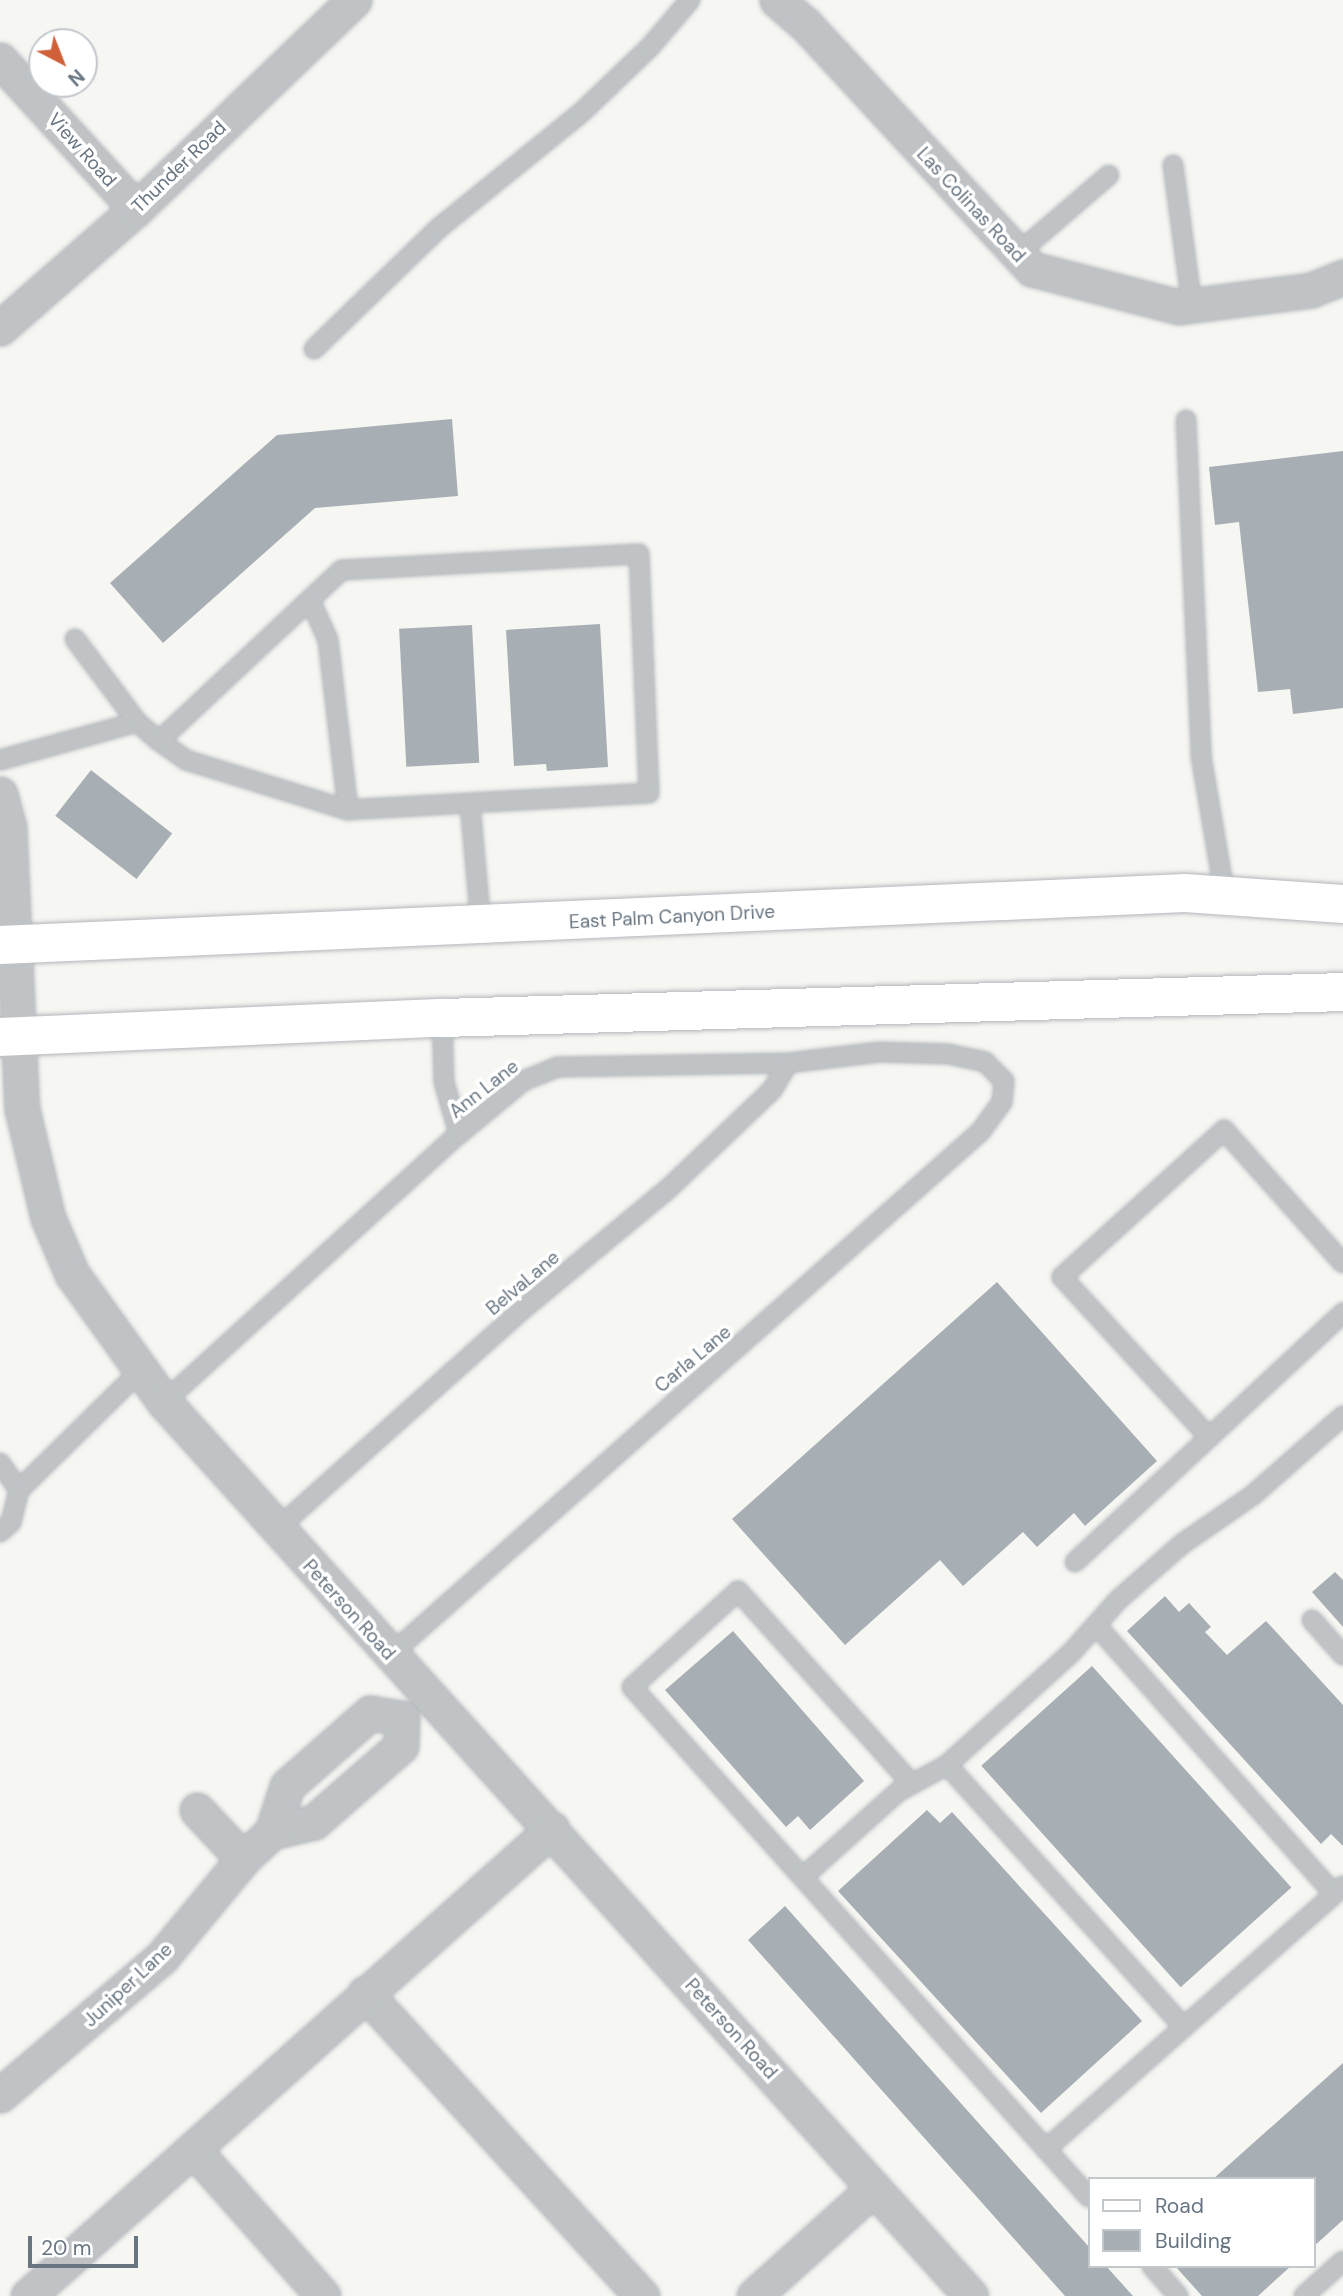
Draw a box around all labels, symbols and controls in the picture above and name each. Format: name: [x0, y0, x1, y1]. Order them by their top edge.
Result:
north arrow: [28, 28, 98, 98]
text: N: [63, 64, 90, 91]
street label: View Road: [43, 108, 121, 192]
street label: Thunder Road: [127, 116, 231, 218]
street label: Las Colinas Road: [912, 143, 1030, 267]
street label: East Palm Canyon Drive: [568, 900, 776, 934]
street label: Ann Lane: [445, 1055, 523, 1123]
street label: BelvaLane: [482, 1246, 564, 1320]
street label: Carla Lane: [650, 1320, 736, 1398]
street label: Peterson Road: [298, 1555, 400, 1665]
street label: Juniper Lane: [79, 1938, 177, 2032]
street label: Peterson Road: [680, 1974, 782, 2084]
legend: [1088, 2177, 1315, 2268]
text: Road: [1155, 2192, 1204, 2220]
scale bar: [32, 2222, 142, 2266]
text: Building: [1155, 2227, 1231, 2255]
text: 20 m: [41, 2234, 92, 2262]

